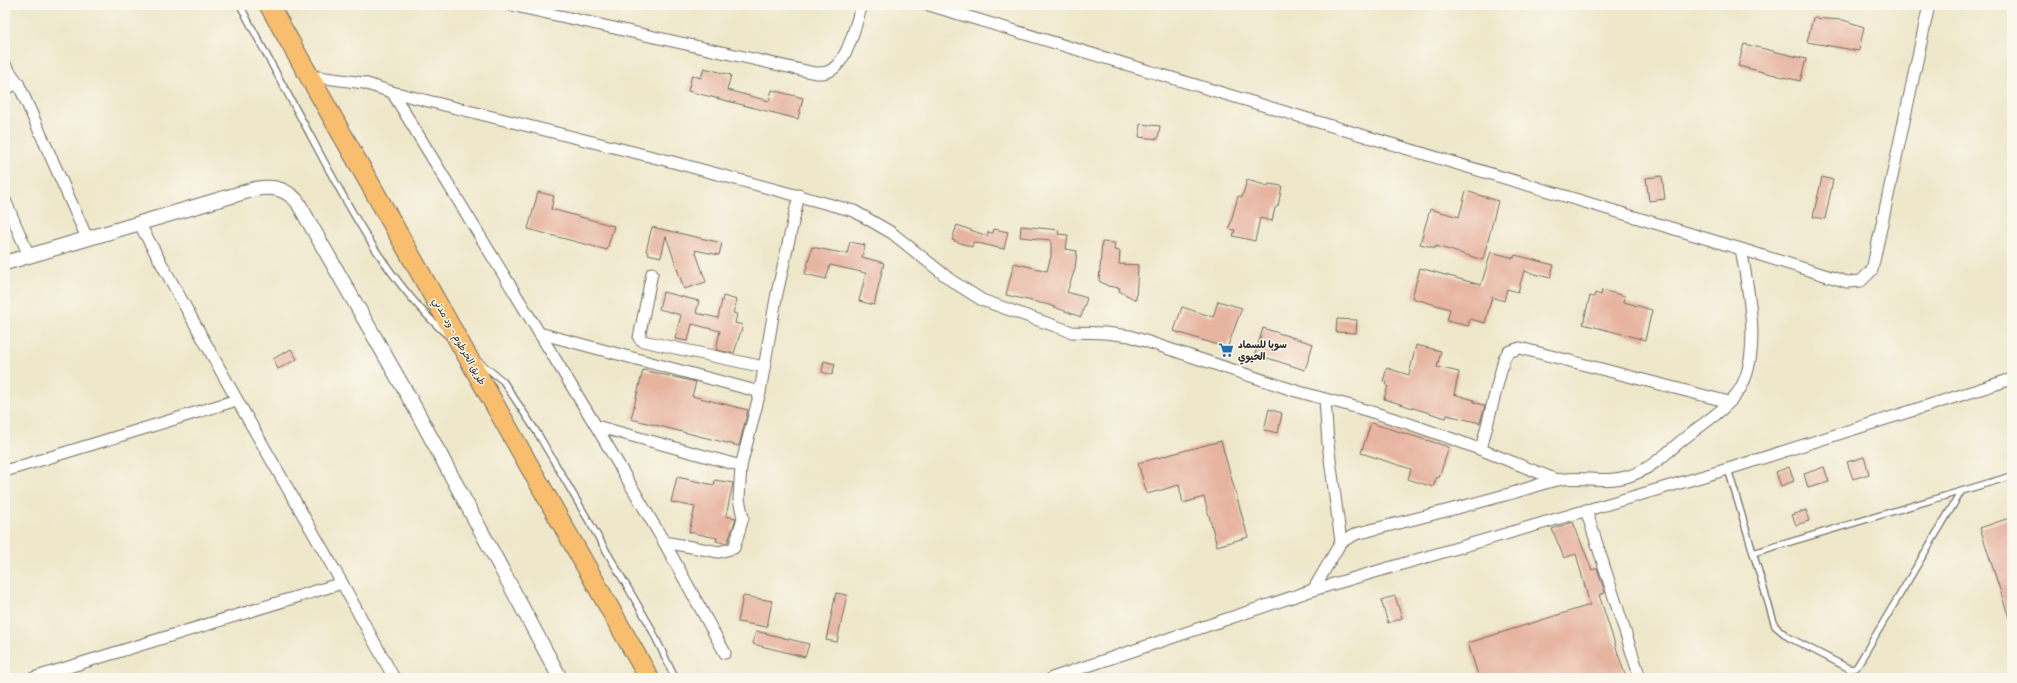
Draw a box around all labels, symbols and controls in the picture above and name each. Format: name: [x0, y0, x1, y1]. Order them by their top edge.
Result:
street label: طريق الخرطوم - ود مدني: [427, 295, 489, 389]
place label: سوبا للسماد الحيوي: [1238, 338, 1287, 365]
supermarket icon: سوبا للسماد الحيوي: [1217, 341, 1235, 359]

